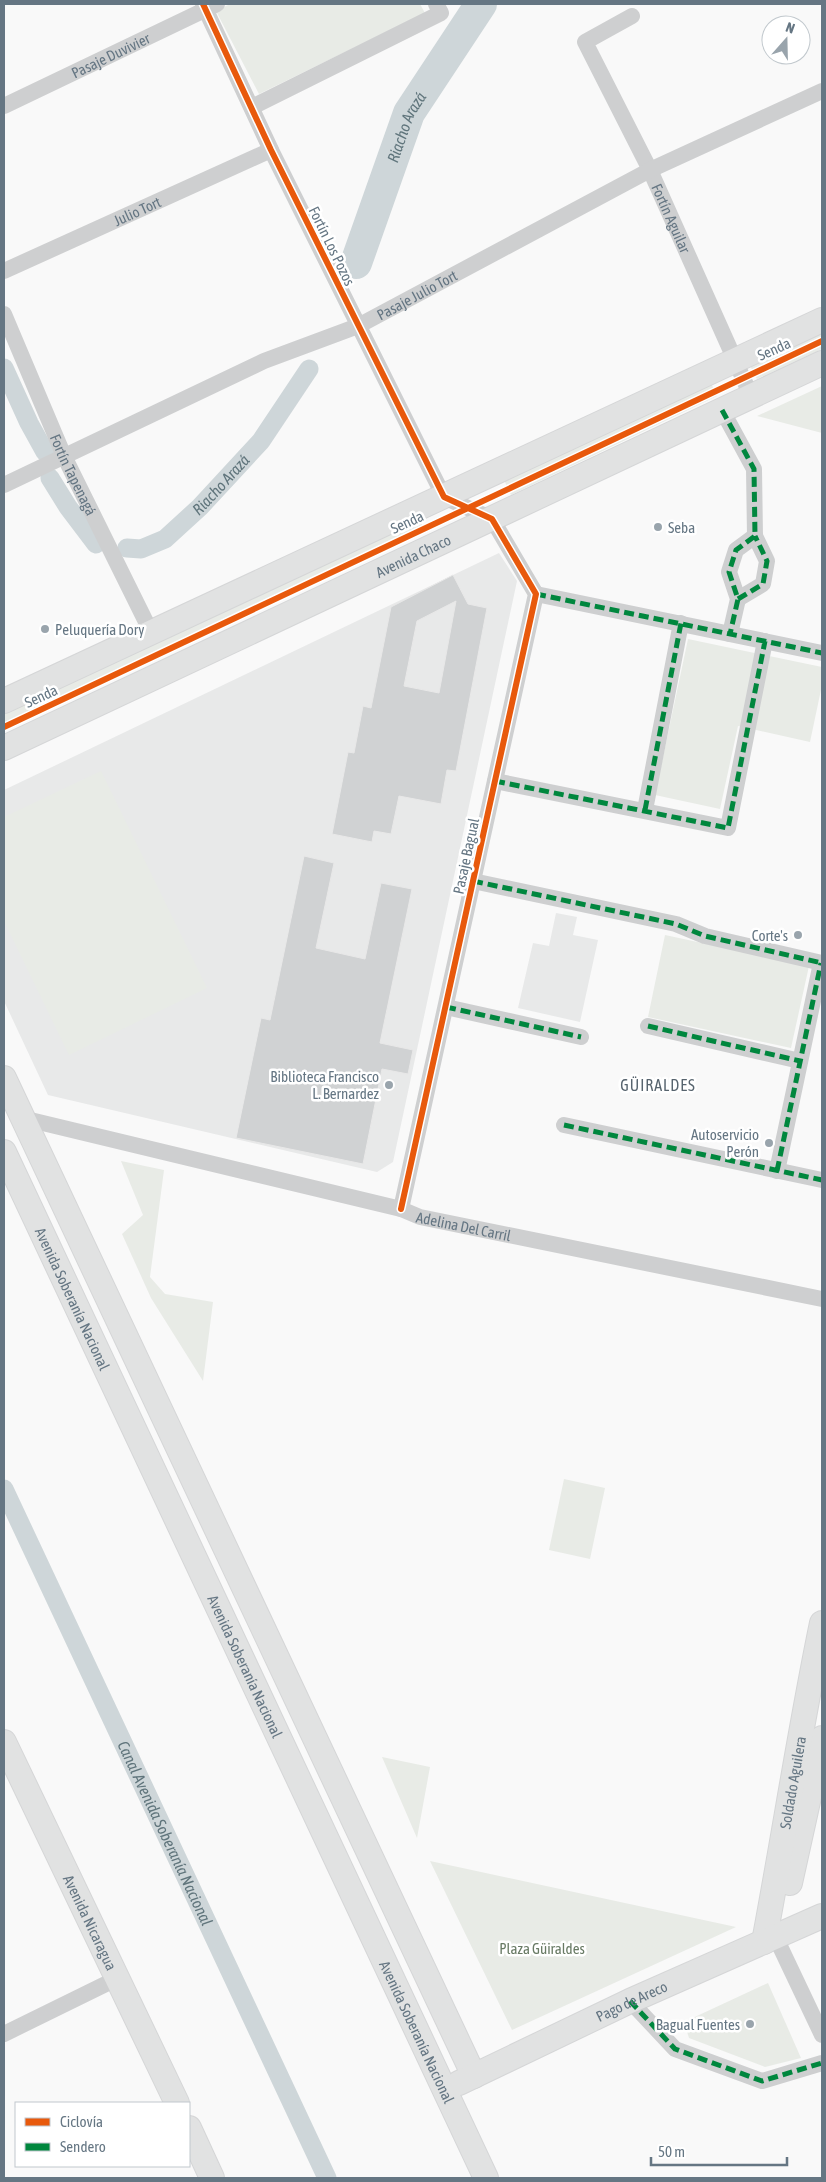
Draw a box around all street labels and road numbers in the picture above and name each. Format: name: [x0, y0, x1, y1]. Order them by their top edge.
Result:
street label: Pasaje Duvivier: [68, 29, 153, 81]
street label: Fortín Aguilar: [649, 181, 695, 256]
street label: Julio Tort: [111, 193, 163, 229]
street label: Fortín Los Pozos: [305, 204, 359, 288]
street label: Pasaje Julio Tort: [374, 266, 460, 323]
street label: Senda: [755, 334, 793, 364]
street label: Fortín Tapenagá: [47, 431, 100, 518]
street label: Senda: [388, 507, 426, 537]
street label: Avenida Chaco: [373, 531, 453, 580]
street label: Senda: [22, 681, 60, 711]
street label: Pasaje Bagual: [450, 816, 482, 896]
street label: Adelina Del Carril: [415, 1208, 513, 1244]
street label: Avenida Soberanía Nacional: [32, 1225, 114, 1373]
street label: Avenida Soberanía Nacional: [205, 1592, 286, 1740]
street label: Soldado Aguilera: [776, 1735, 809, 1830]
street label: Avenida Nicaragua: [60, 1872, 121, 1973]
street label: Avenida Soberanía Nacional: [377, 1958, 458, 2106]
street label: Pago de Areco: [593, 1977, 670, 2025]

